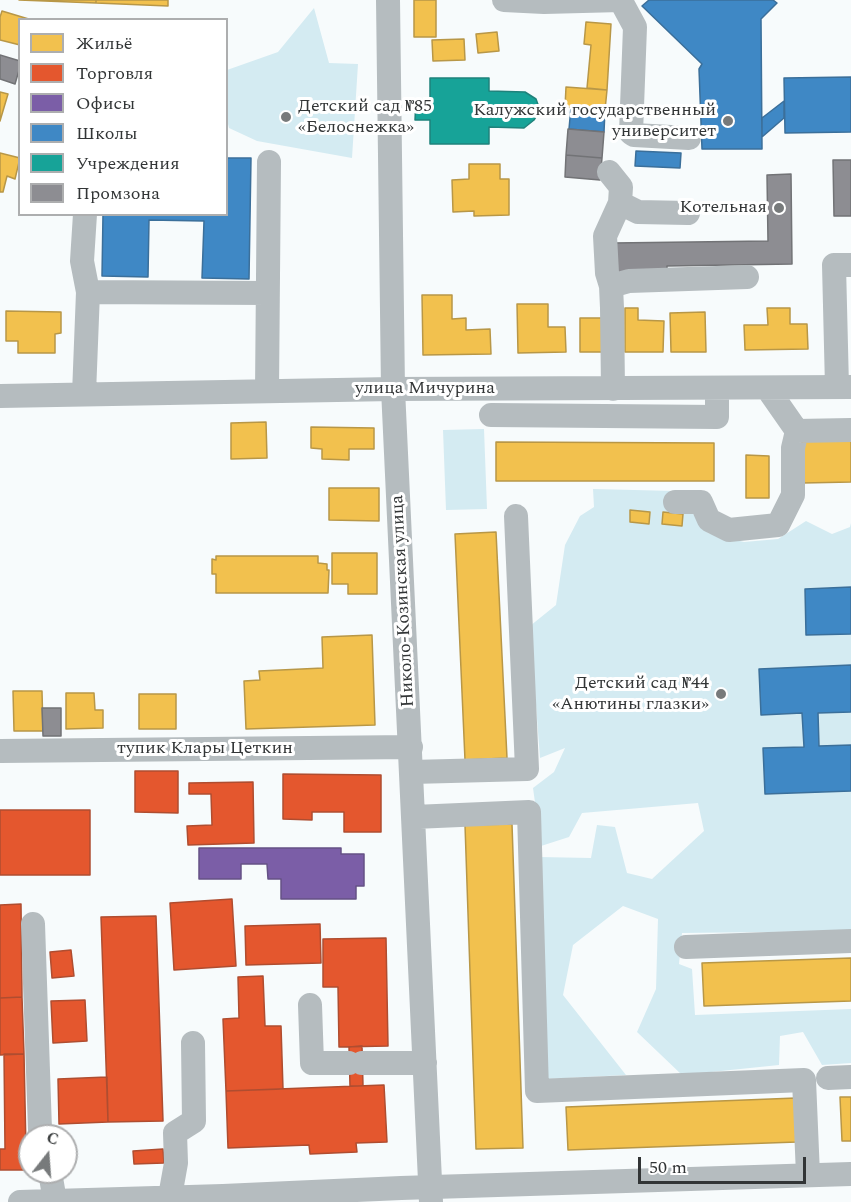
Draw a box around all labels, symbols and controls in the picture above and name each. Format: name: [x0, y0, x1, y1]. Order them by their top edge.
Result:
legend: [18, 18, 228, 216]
text: Жильё: [76, 30, 132, 57]
text: Торговля: [76, 60, 153, 87]
text: Офисы: [76, 90, 135, 117]
place label: Детский сад №85 «Белоснежка»: [298, 96, 432, 138]
place label: Калужский государственный университет: [473, 100, 716, 142]
marker: Детский сад №85 «Белоснежка»: [279, 110, 293, 124]
marker: Калужский государственный университет: [721, 114, 735, 128]
text: Школы: [76, 120, 137, 147]
text: Учреждения: [76, 150, 180, 177]
text: Промзона: [76, 180, 160, 207]
place label: Котельная: [679, 197, 767, 219]
marker: Котельная: [772, 201, 786, 215]
street label: улица Мичурина: [355, 378, 495, 400]
street label: Николо-Козинская улица: [388, 494, 420, 708]
place label: Детский сад №44 «Анютины глазки»: [552, 673, 709, 716]
marker: Детский сад №44 «Анютины глазки»: [714, 687, 728, 701]
street label: тупик Клары Цеткин: [117, 738, 293, 760]
north arrow: [18, 1124, 78, 1184]
text: С: [44, 1126, 62, 1152]
scale bar: [641, 1145, 809, 1183]
text: 50 m: [649, 1154, 687, 1181]

